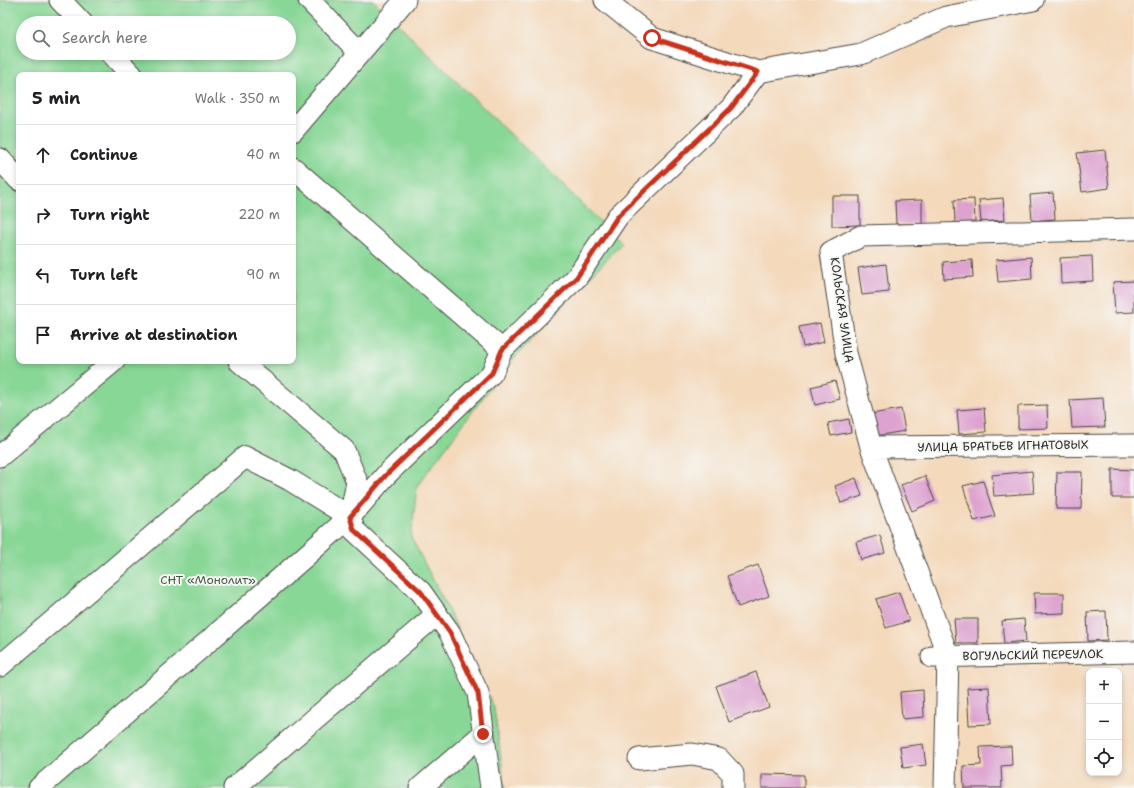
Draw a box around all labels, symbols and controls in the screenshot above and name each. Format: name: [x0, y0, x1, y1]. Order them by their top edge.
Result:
search box: [16, 16, 296, 60]
icon: search: [30, 27, 52, 49]
text: Search here: [62, 28, 148, 48]
route start: [643, 29, 661, 47]
text: 5 min: [32, 87, 80, 109]
text: Walk · 350 m: [195, 90, 280, 107]
icon: ahead: [32, 144, 54, 166]
text: Continue: [70, 145, 138, 165]
text: 40 m: [246, 146, 280, 163]
icon: right: [32, 204, 54, 226]
text: Turn right: [70, 205, 150, 225]
text: 220 m: [238, 206, 280, 223]
street label: КОЛЬСКАЯ УЛИЦА: [827, 256, 857, 364]
icon: left: [32, 264, 54, 286]
text: Turn left: [70, 265, 138, 285]
text: 90 m: [246, 266, 280, 283]
icon: arrive: [32, 324, 54, 346]
text: Arrive at destination: [70, 325, 238, 345]
street label: УЛИЦА БРАТЬЕВ ИГНАТОВЫХ: [917, 437, 1089, 455]
park label: СНТ «Монолит»: [160, 572, 256, 588]
street label: ВОГУЛЬСКИЙ ПЕРЕУЛОК: [962, 646, 1104, 664]
map controls: [1086, 668, 1122, 776]
button: +: [1086, 668, 1122, 704]
button: −: [1086, 704, 1122, 740]
route end: [474, 725, 492, 743]
button: locate: [1086, 740, 1122, 776]

